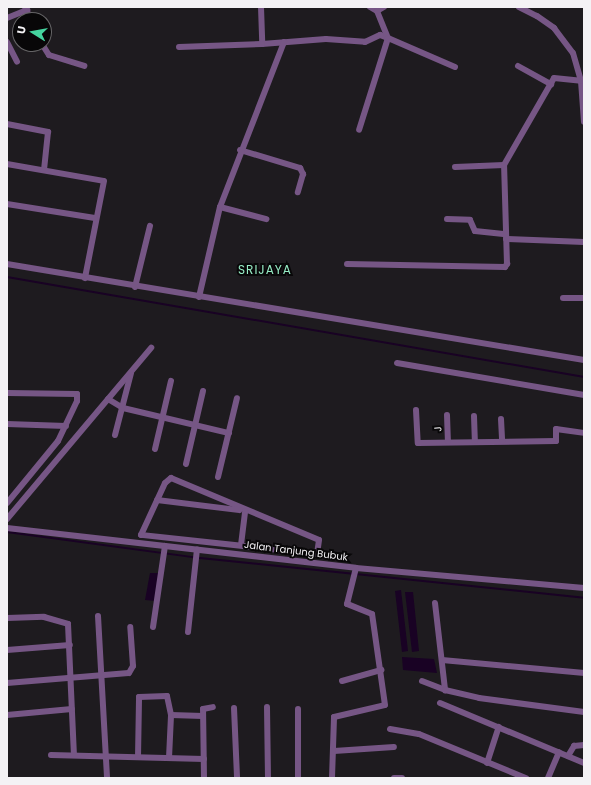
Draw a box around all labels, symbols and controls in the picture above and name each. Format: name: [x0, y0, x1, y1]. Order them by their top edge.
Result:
north arrow: [12, 12, 52, 52]
text: U: [13, 25, 30, 35]
district label: SRIJAYA: [238, 263, 292, 277]
street label: J: [432, 426, 444, 432]
street label: Jalan Tanjung Bubuk: [243, 539, 349, 563]

